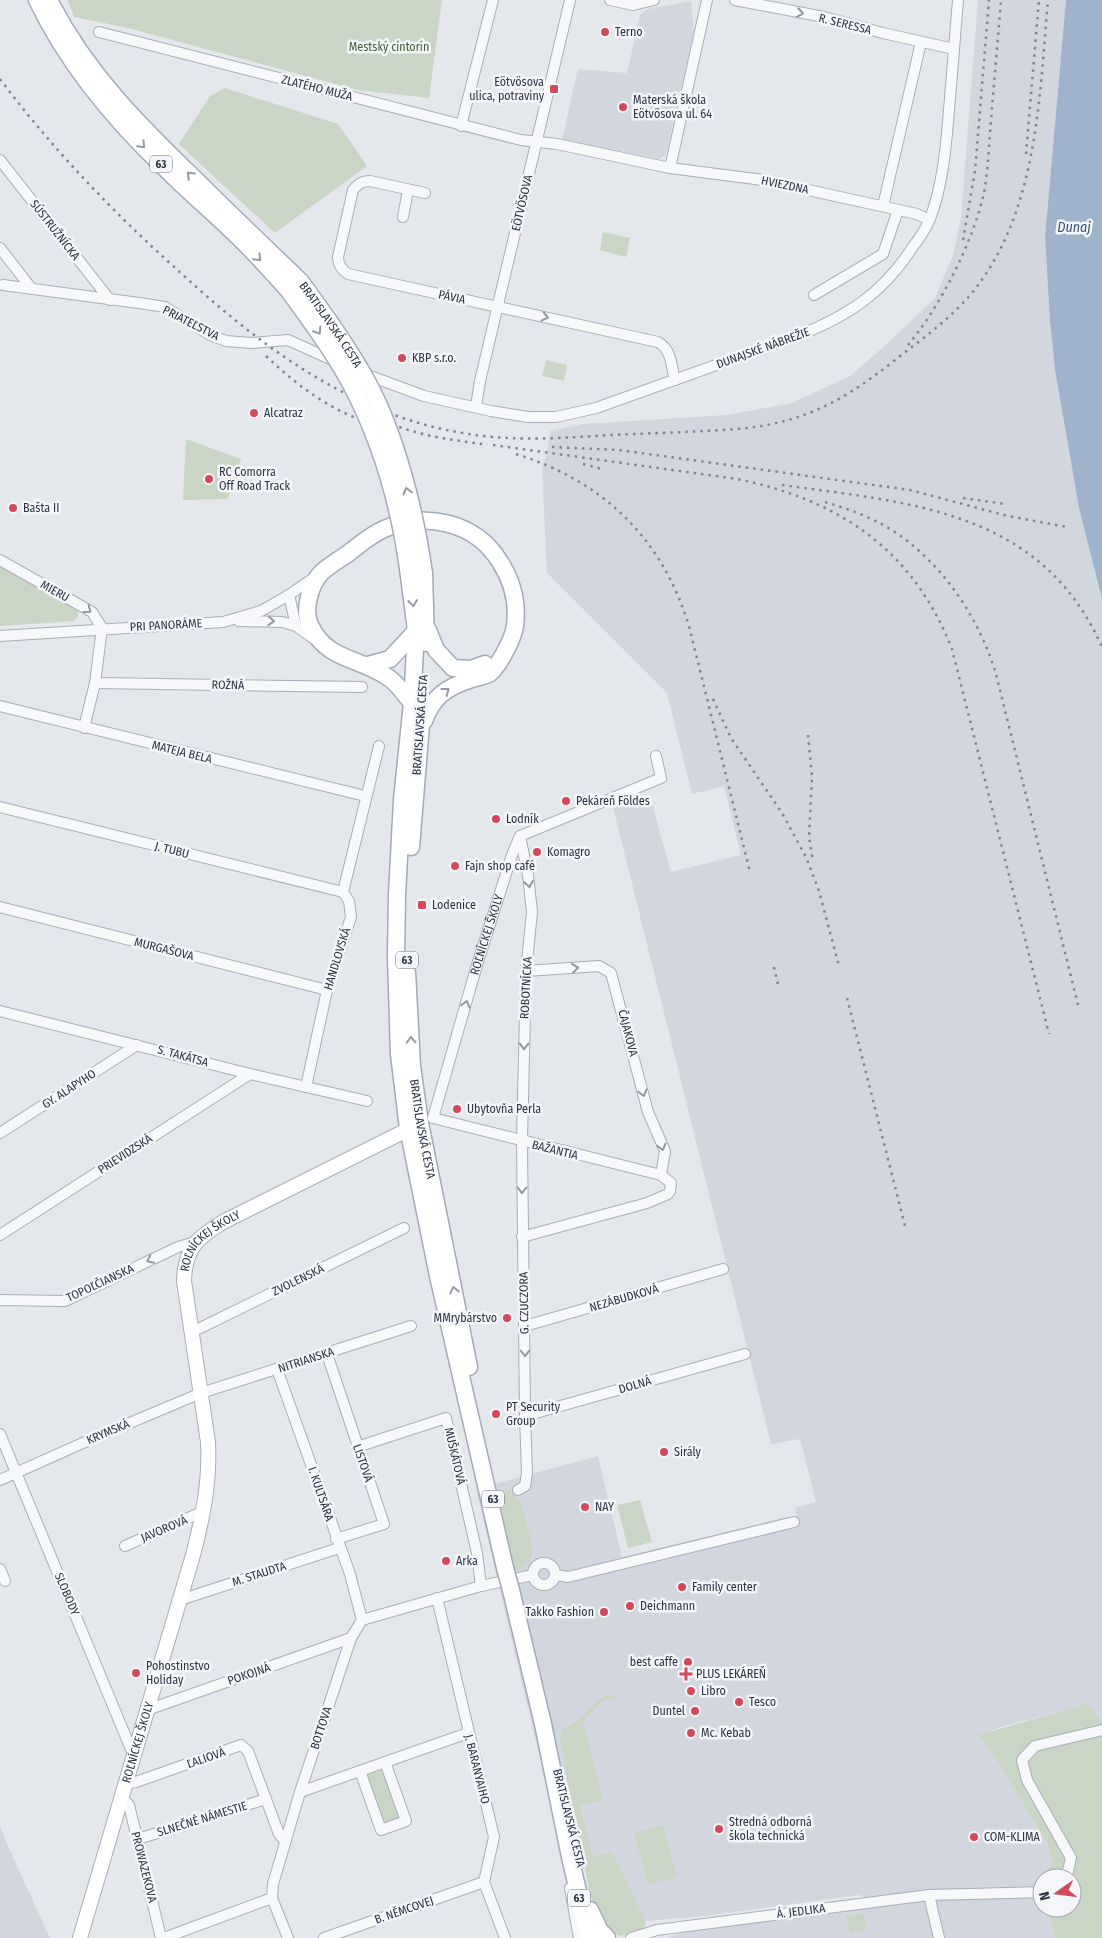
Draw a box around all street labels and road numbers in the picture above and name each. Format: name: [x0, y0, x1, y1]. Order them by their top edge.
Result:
street label: R. SERESSA: [817, 11, 873, 37]
street label: ZLATÉHO MUŽA: [280, 71, 355, 104]
road number: 63: [150, 156, 172, 172]
street label: EÖTVÖSOVA: [507, 172, 535, 233]
street label: HVIEZDNA: [760, 173, 811, 197]
street label: SÚSTRUŽNÍCKA: [27, 197, 84, 263]
street label: BRATISLAVSKÁ CESTA: [296, 279, 365, 371]
street label: PÁVIA: [437, 286, 468, 307]
street label: PRIATEĽSTVA: [160, 303, 222, 344]
street label: DUNAJSKÉ NÁBREŽIE: [714, 324, 812, 371]
street label: MIERU: [38, 577, 72, 605]
street label: PRI PANORÁME: [129, 615, 203, 634]
street label: BRATISLAVSKÁ CESTA: [409, 673, 431, 776]
street label: ROŽNÁ: [211, 677, 245, 692]
street label: MATEJA BELA: [150, 738, 214, 766]
street label: J. TUBU: [153, 839, 191, 861]
street label: ROĽNÍCKEJ ŠKOLY: [467, 893, 506, 977]
street label: HANDLOVSKÁ: [320, 925, 353, 992]
street label: MURGAŠOVA: [133, 934, 196, 963]
road number: 63: [396, 952, 418, 968]
street label: ROBOTNÍCKA: [516, 956, 535, 1020]
street label: ČAJAKOVA: [615, 1008, 642, 1059]
street label: S. TAKÁTSA: [156, 1042, 211, 1070]
street label: GY. ALAPYHO: [39, 1066, 99, 1112]
street label: BRATISLAVSKÁ CESTA: [407, 1078, 438, 1181]
street label: PRIEVIDZSKÁ: [95, 1130, 155, 1177]
street label: BAŽANTIA: [530, 1137, 580, 1163]
street label: ROĽNÍCKEJ ŠKOLY: [178, 1208, 243, 1272]
street label: TOPOĽČIANSKA: [64, 1260, 137, 1305]
street label: ZVOLENSKÁ: [269, 1260, 327, 1299]
street label: G. CZUCZORA: [516, 1271, 532, 1334]
street label: NEZÁBUDKOVÁ: [588, 1280, 661, 1315]
street label: NITRIANSKA: [276, 1344, 336, 1376]
street label: DOLNÁ: [617, 1373, 654, 1396]
street label: KRYMSKÁ: [84, 1416, 132, 1447]
street label: MUŠKÁTOVÁ: [442, 1426, 470, 1487]
street label: LISTOVÁ: [350, 1442, 377, 1484]
street label: I. KULTSÁRA: [305, 1465, 338, 1524]
road number: 63: [482, 1490, 504, 1508]
street label: JAVOROVÁ: [138, 1512, 190, 1545]
street label: M. STAUDTA: [230, 1559, 288, 1589]
street label: SLOBODY: [52, 1571, 82, 1617]
street label: POKOJNÁ: [225, 1659, 273, 1688]
street label: ROĽNÍCKEJ ŠKOLY: [119, 1700, 156, 1785]
street label: BOTTOVA: [308, 1704, 335, 1751]
street label: J. BARANYAIHO: [462, 1733, 492, 1805]
street label: ĽALIOVÁ: [185, 1744, 228, 1771]
street label: BRATISLAVSKÁ CESTA: [550, 1767, 589, 1869]
street label: SLNEČNÉ NÁMESTIE: [155, 1798, 249, 1839]
street label: PROWAZEKOVA: [128, 1830, 160, 1905]
road number: 63: [568, 1890, 590, 1906]
street label: B. NĚMCOVEJ: [372, 1892, 435, 1927]
street label: Á. JEDLIKA: [776, 1900, 827, 1921]

